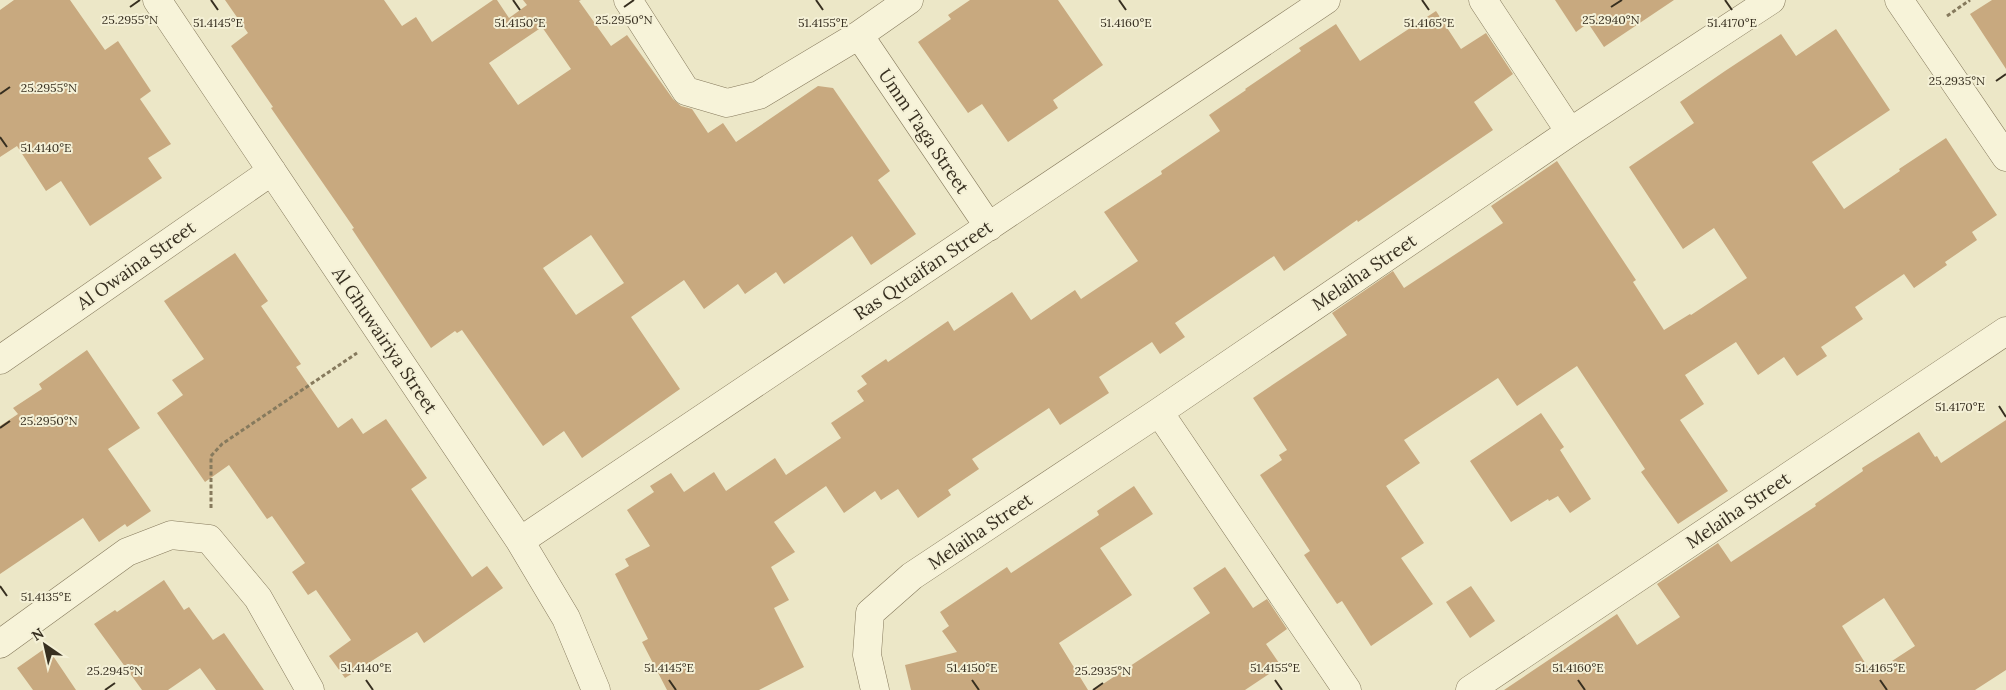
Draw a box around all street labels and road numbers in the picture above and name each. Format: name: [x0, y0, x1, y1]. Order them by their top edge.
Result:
street label: Umm Taga Street: [874, 64, 974, 198]
street label: Al Owaina Street: [71, 215, 200, 315]
street label: Ras Qutaifan Street: [849, 215, 997, 325]
street label: Melaiha Street: [1307, 229, 1421, 315]
street label: Al Ghuwairiya Street: [327, 261, 443, 418]
street label: Melaiha Street: [1681, 467, 1795, 553]
street label: Melaiha Street: [923, 488, 1037, 574]

